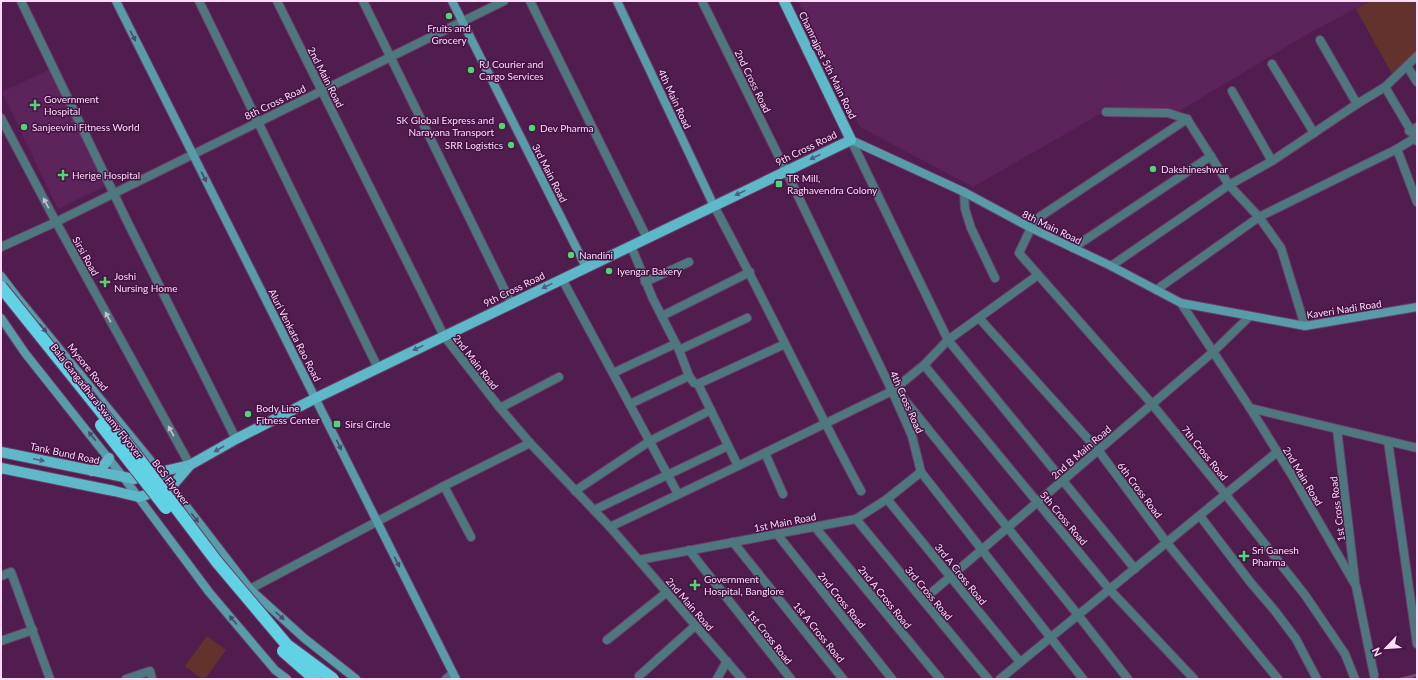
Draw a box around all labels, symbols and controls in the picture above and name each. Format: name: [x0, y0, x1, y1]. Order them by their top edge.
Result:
street label: Chamrajpet 5th Main Road: [797, 9, 859, 121]
marker: Fruits and Grocery: [444, 11, 454, 21]
place label: Fruits and Grocery: [427, 22, 471, 46]
one-way arrow: [130, 30, 136, 42]
street label: 2nd Main Road: [306, 45, 346, 109]
street label: 2nd Cross Road: [733, 47, 773, 115]
place label: RJ Courier and Cargo Services: [479, 58, 544, 82]
marker: RJ Courier and Cargo Services: [466, 65, 476, 75]
street label: 4th Main Road: [656, 67, 694, 131]
street label: 8th Cross Road: [242, 82, 308, 122]
place label: Government Hospital: [44, 93, 99, 117]
marker: Government Hospital: [29, 99, 41, 111]
place label: SK Global Express and Narayana Transport: [396, 114, 494, 138]
place label: Sanjeevini Fitness World: [32, 121, 139, 133]
marker: SK Global Express and Narayana Transport: [497, 121, 507, 131]
marker: Sanjeevini Fitness World: [19, 122, 29, 132]
place label: Dev Pharma: [540, 122, 594, 134]
marker: Dev Pharma: [527, 123, 537, 133]
street label: 9th Cross Road: [773, 128, 839, 168]
place label: SRR Logistics: [445, 139, 503, 151]
marker: SRR Logistics: [506, 140, 516, 150]
street label: 3rd Main Road: [530, 142, 570, 204]
one-way arrow: [810, 154, 821, 160]
place label: Dakshineshwar: [1161, 163, 1228, 175]
marker: Dakshineshwar: [1148, 164, 1158, 174]
marker: Herige Hospital: [57, 169, 69, 181]
place label: Herige Hospital: [72, 169, 140, 181]
one-way arrow: [201, 171, 208, 183]
place label: TR Mill, Raghavendra Colony: [787, 172, 878, 196]
marker: TR Mill, Raghavendra Colony: [774, 179, 784, 189]
one-way arrow: [735, 190, 746, 196]
one-way arrow: [43, 197, 49, 209]
street label: 8th Main Road: [1020, 208, 1084, 246]
street label: Sirsi Road: [70, 234, 102, 278]
place label: Nandini: [579, 249, 613, 261]
marker: Nandini: [566, 250, 576, 260]
place label: Iyengar Bakery: [617, 265, 683, 277]
marker: Iyengar Bakery: [604, 266, 614, 276]
street label: 9th Cross Road: [481, 269, 547, 309]
place label: Joshi Nursing Home: [114, 270, 177, 294]
marker: Joshi Nursing Home: [99, 276, 111, 288]
one-way arrow: [542, 283, 553, 289]
street label: Aluri Venkata Rao Road: [266, 287, 324, 383]
street label: Kaveri Nadi Road: [1306, 297, 1382, 321]
one-way arrow: [105, 311, 112, 323]
one-way arrow: [38, 323, 47, 333]
street label: 2nd Main Road: [451, 332, 501, 392]
street label: Bala Gangadhara Swamy Flyover: [48, 341, 146, 461]
street label: Mysore Road: [65, 341, 111, 393]
one-way arrow: [412, 345, 423, 351]
street label: 4th Cross Road: [888, 369, 926, 435]
place label: Body Line Fitness Center: [256, 402, 320, 426]
marker: Body Line Fitness Center: [243, 409, 253, 419]
place label: Sirsi Circle: [345, 418, 391, 430]
marker: Sirsi Circle: [332, 419, 342, 429]
street label: 2nd B Main Road: [1049, 423, 1113, 481]
street label: 7th Cross Road: [1179, 423, 1231, 483]
one-way arrow: [168, 425, 175, 437]
one-way arrow: [87, 430, 96, 441]
street label: Tank Bund Road: [29, 440, 101, 466]
one-way arrow: [336, 440, 342, 451]
street label: 2nd Main Road: [1281, 444, 1325, 508]
one-way arrow: [213, 445, 225, 452]
one-way arrow: [33, 457, 45, 463]
street label: BGS Flyover: [150, 457, 192, 508]
street label: 6th Cross Road: [1115, 460, 1165, 520]
street label: 1st Cross Road: [1327, 476, 1347, 542]
street label: 5th Cross Road: [1038, 489, 1090, 547]
street label: 1st Main Road: [753, 510, 817, 534]
one-way arrow: [191, 512, 200, 523]
street label: 3rd A Cross Road: [933, 541, 989, 607]
place label: Sri Ganesh Pharma: [1252, 544, 1299, 568]
marker: Sri Ganesh Pharma: [1239, 551, 1249, 561]
one-way arrow: [394, 556, 400, 567]
street label: 2nd A Cross Road: [856, 563, 914, 631]
street label: 3rd Cross Road: [903, 564, 955, 622]
street label: 2nd Cross Road: [816, 570, 868, 630]
place label: Government Hospital, Banglore: [704, 573, 784, 597]
street label: 2nd Main Road: [664, 575, 716, 633]
marker: Government Hospital, Banglore: [689, 579, 701, 591]
street label: 1st A Cross Road: [791, 599, 847, 665]
street label: 1st Cross Road: [745, 608, 795, 666]
one-way arrow: [275, 611, 285, 621]
one-way arrow: [228, 614, 237, 625]
north arrow: [1366, 628, 1406, 668]
text: N: [1369, 646, 1384, 659]

